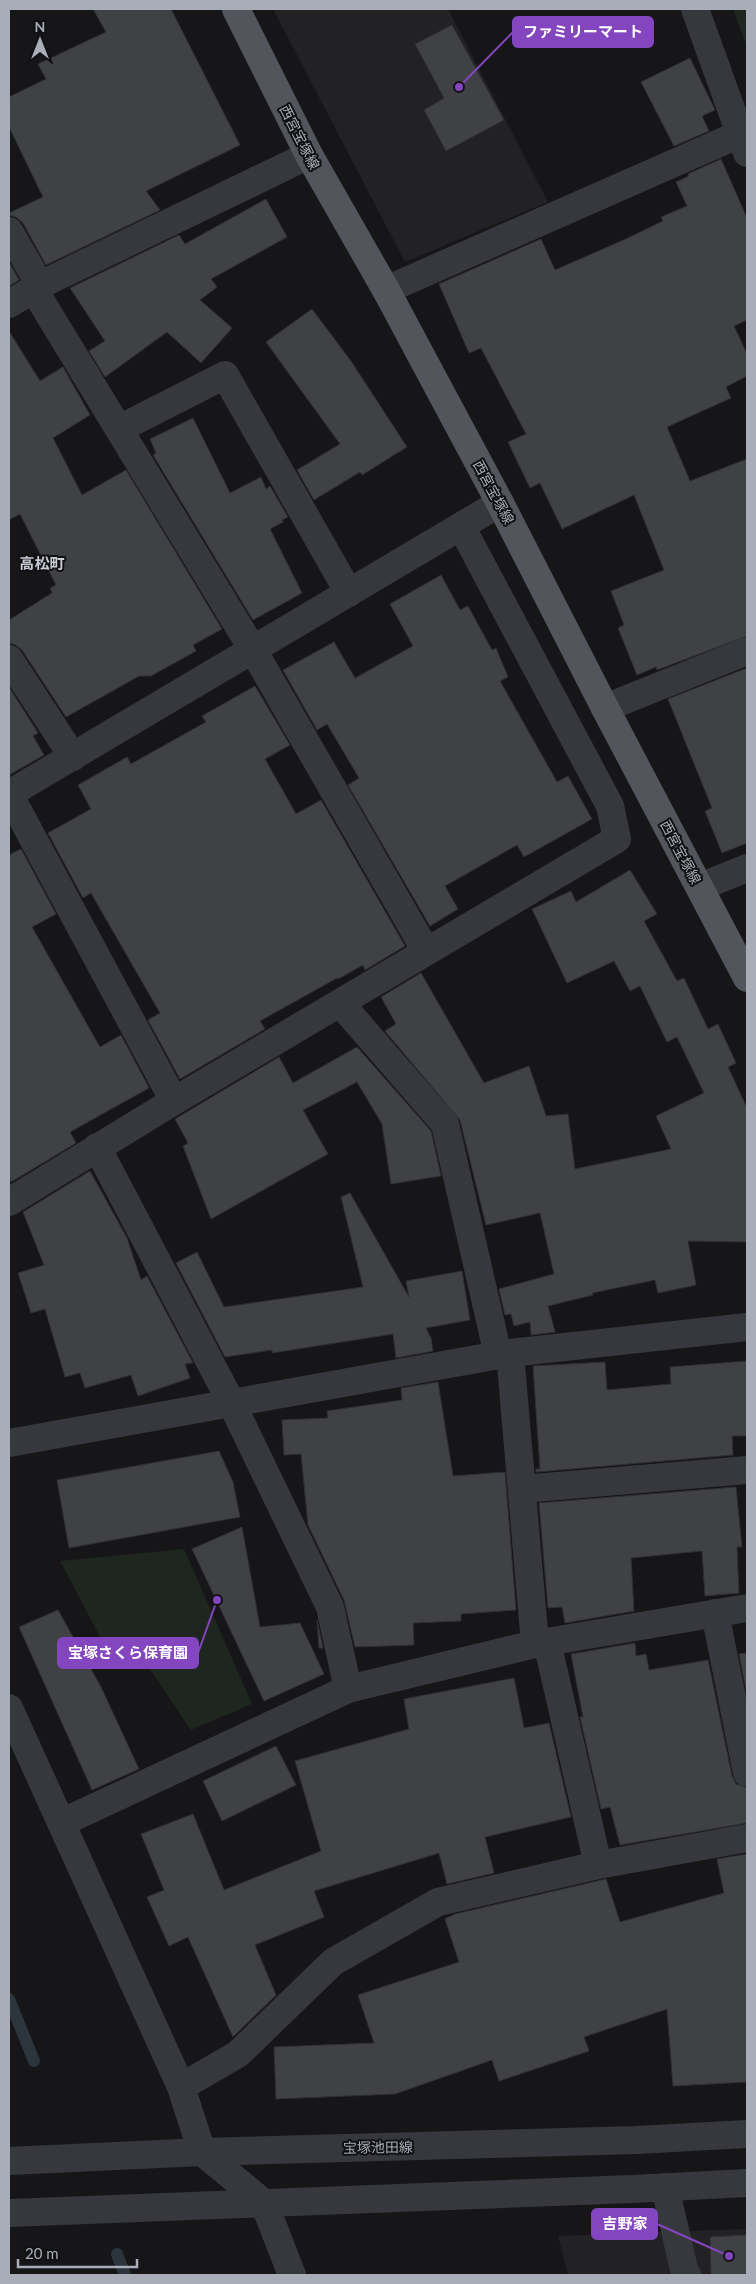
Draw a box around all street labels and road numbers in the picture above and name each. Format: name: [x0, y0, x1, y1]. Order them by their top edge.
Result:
street label: 西宮宝塚線: [277, 102, 323, 172]
street label: 西宮宝塚線: [470, 457, 518, 527]
street label: 西宮宝塚線: [657, 817, 705, 887]
street label: 宝塚池田線: [343, 2138, 413, 2156]

